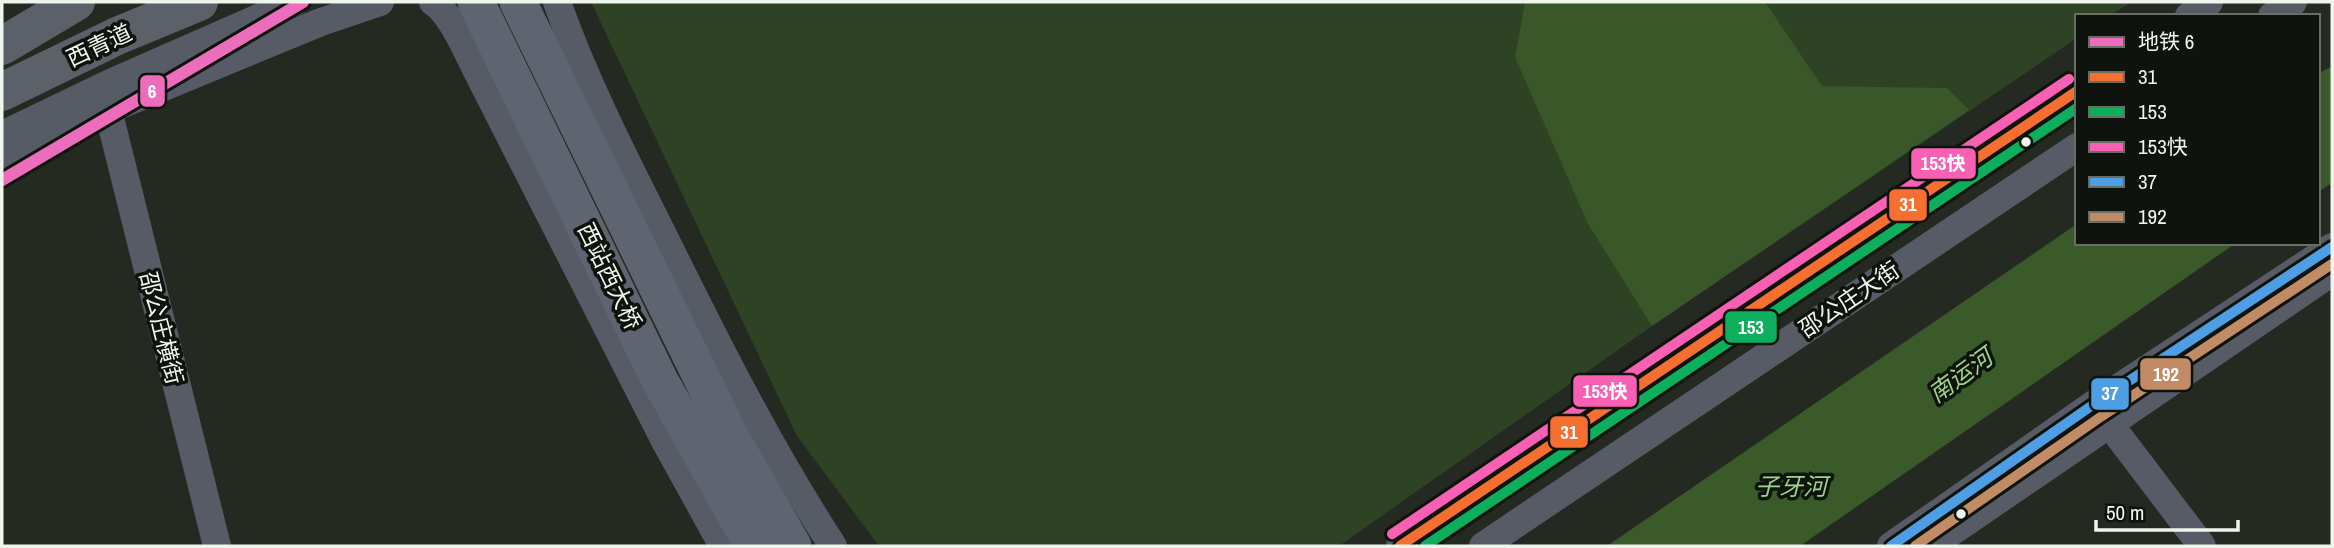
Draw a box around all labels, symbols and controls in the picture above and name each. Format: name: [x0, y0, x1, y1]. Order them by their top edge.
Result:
legend: [2075, 14, 2320, 245]
street label: 西青道: [61, 16, 137, 74]
text: 地铁 6: [2138, 27, 2194, 56]
text: 31: [2138, 62, 2158, 91]
line badge: 6: [139, 74, 166, 108]
text: 6: [148, 78, 157, 104]
text: 153: [2138, 97, 2167, 126]
text: 153快: [2138, 132, 2188, 161]
unlabelled marker: [2019, 135, 2033, 149]
line badge: 153快: [1910, 147, 1977, 180]
text: 153快: [1921, 150, 1966, 176]
text: 37: [2138, 167, 2157, 196]
line badge: 31: [1888, 188, 1928, 222]
text: 31: [1899, 191, 1917, 217]
text: 192: [2138, 202, 2167, 231]
street label: 西站西大桥: [571, 218, 649, 334]
street label: 邵公庄大街: [1793, 254, 1905, 344]
street label: 邵公庄横街: [133, 268, 191, 388]
line badge: 153: [1724, 310, 1778, 344]
text: 153: [1738, 314, 1764, 340]
water label: 南运河: [1921, 339, 2002, 409]
line badge: 192: [2139, 357, 2192, 391]
text: 192: [2153, 361, 2179, 387]
line badge: 153快: [1572, 374, 1638, 408]
line badge: 37: [2090, 377, 2130, 411]
text: 153快: [1583, 378, 1628, 404]
text: 37: [2101, 380, 2119, 406]
line badge: 31: [1549, 415, 1589, 449]
text: 31: [1560, 419, 1578, 445]
water label: 子牙河: [1755, 470, 1831, 502]
scale bar: [2096, 489, 2238, 532]
text: 50 m: [2106, 498, 2144, 527]
unlabelled marker: [1954, 507, 1968, 521]

